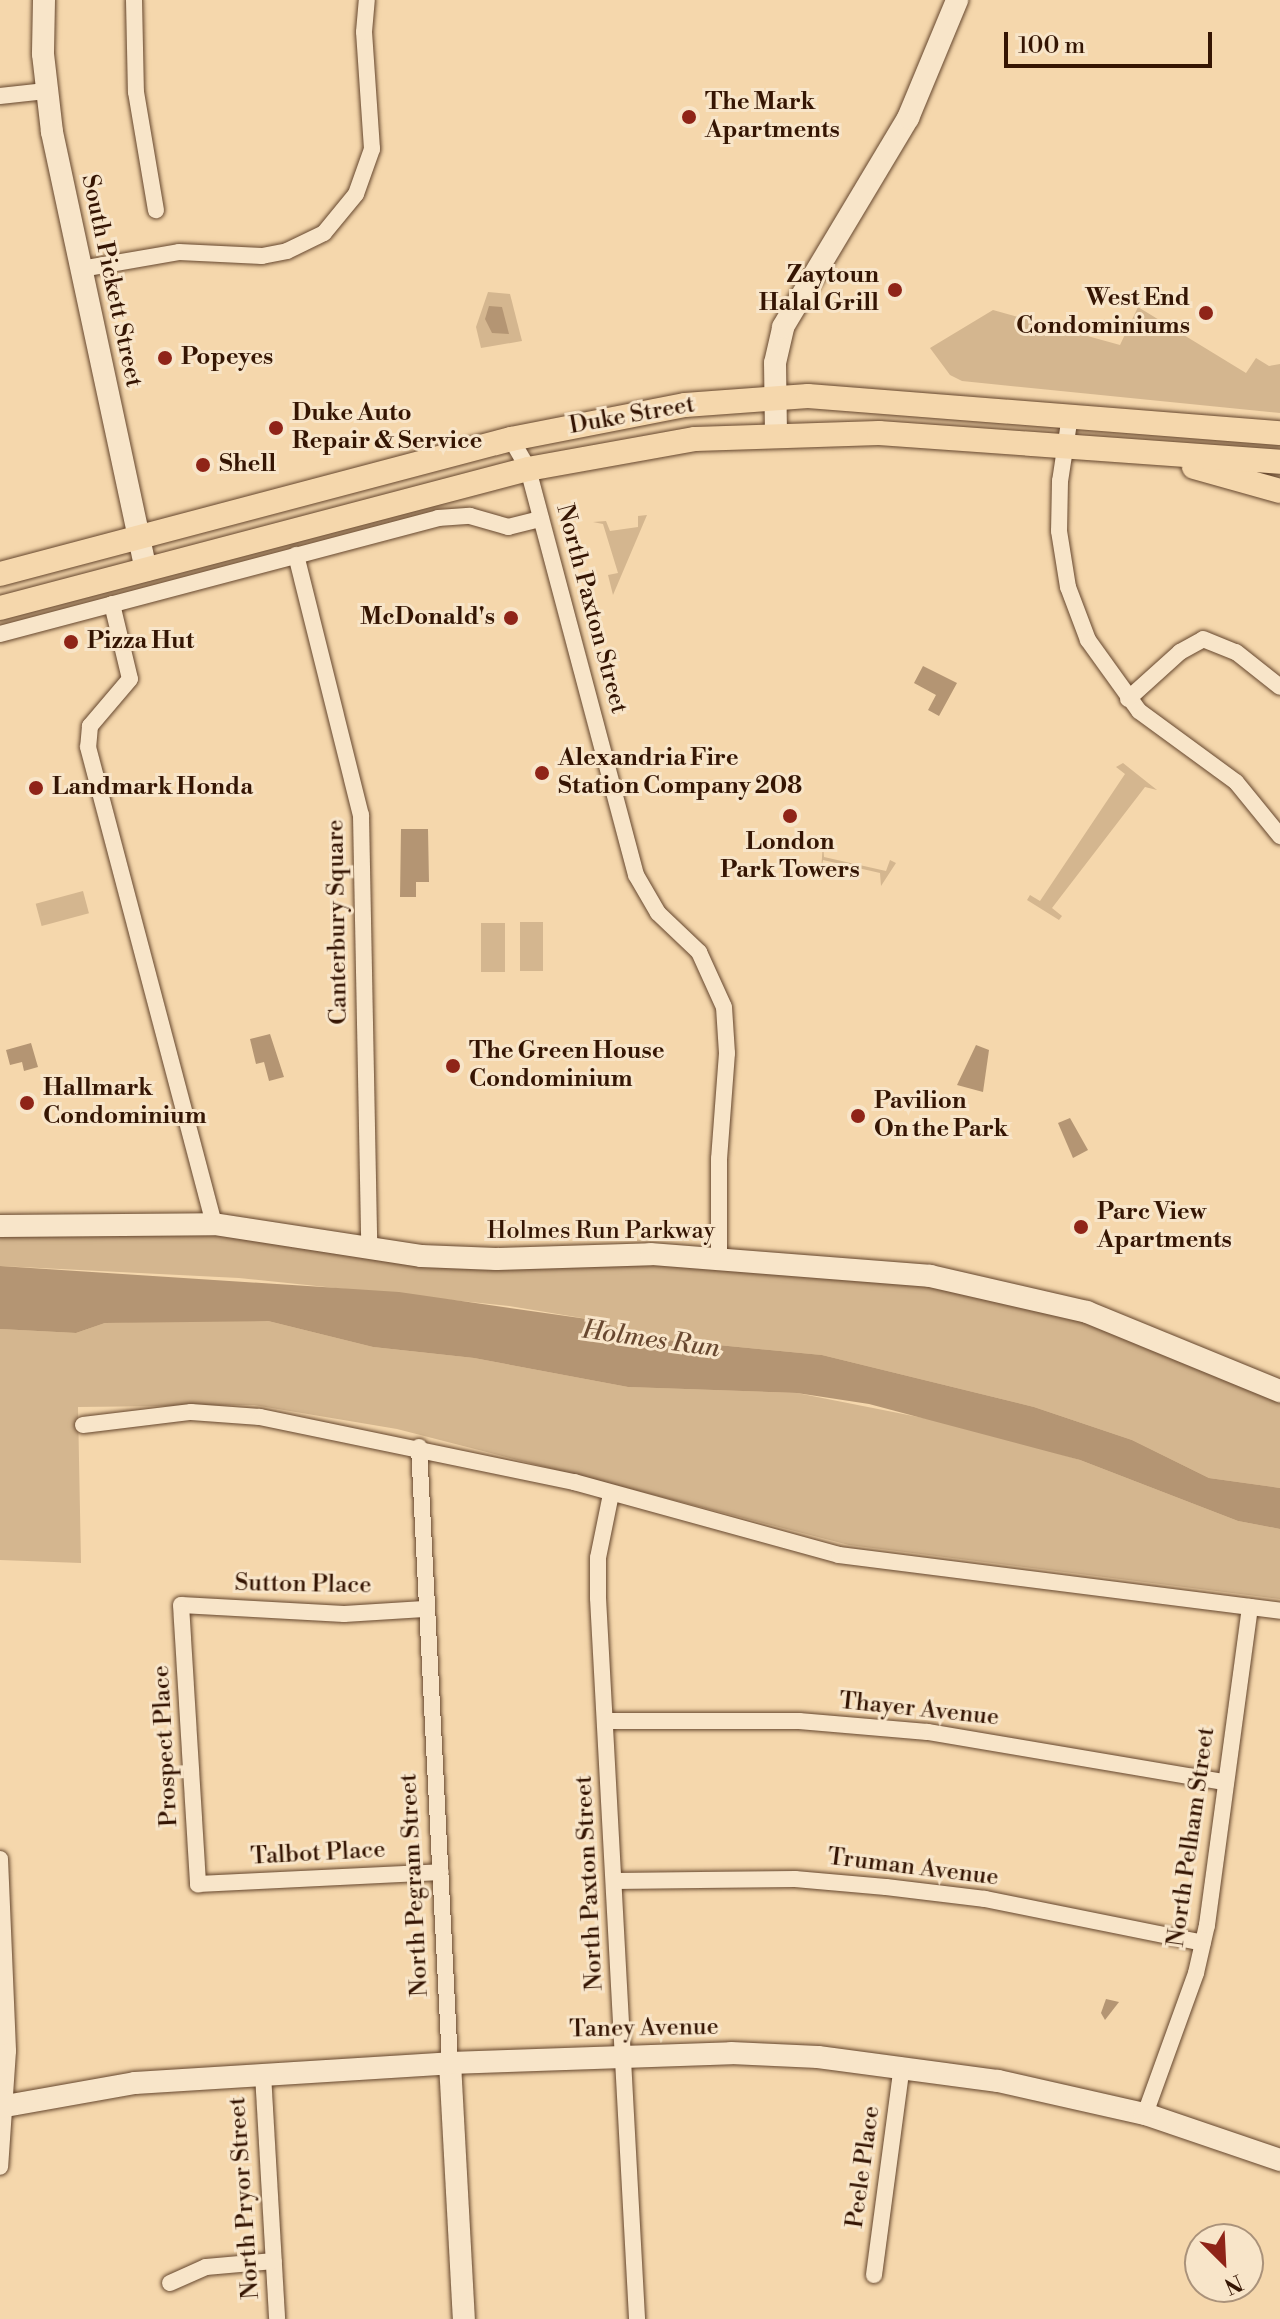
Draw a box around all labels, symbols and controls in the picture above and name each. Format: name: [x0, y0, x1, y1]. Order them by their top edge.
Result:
scale bar: [1008, 16, 1216, 66]
text: 100 m: [1018, 31, 1085, 61]
place label: The Mark Apartments: [705, 89, 840, 145]
marker: The Mark Apartments: [680, 108, 698, 126]
street label: South Pickett Street: [74, 172, 148, 390]
place label: Zaytoun Halal Grill: [759, 262, 879, 318]
marker: Zaytoun Halal Grill: [886, 281, 904, 299]
place label: West End Condominiums: [1016, 285, 1190, 341]
marker: West End Condominiums: [1197, 304, 1215, 322]
place label: Popeyes: [181, 344, 273, 372]
marker: Popeyes: [156, 349, 174, 367]
street label: Duke Street: [567, 391, 697, 441]
place label: Duke Auto Repair & Service: [292, 400, 482, 456]
marker: Duke Auto Repair & Service: [267, 419, 285, 437]
place label: Shell: [219, 451, 276, 479]
marker: Shell: [194, 456, 212, 474]
street label: North Paxton Street: [549, 501, 633, 717]
place label: McDonald's: [360, 604, 495, 632]
marker: McDonald's: [502, 609, 520, 627]
place label: Pizza Hut: [87, 628, 194, 656]
marker: Pizza Hut: [62, 633, 80, 651]
place label: Alexandria Fire Station Company 208: [558, 745, 802, 801]
marker: Alexandria Fire Station Company 208: [533, 764, 551, 782]
place label: Landmark Honda: [52, 774, 253, 802]
marker: Landmark Honda: [27, 779, 45, 797]
marker: London Park Towers: [781, 807, 799, 825]
street label: Canterbury Square: [322, 819, 354, 1025]
place label: London Park Towers: [720, 829, 860, 885]
place label: The Green House Condominium: [469, 1038, 665, 1094]
marker: The Green House Condominium: [444, 1057, 462, 1075]
place label: Hallmark Condominium: [43, 1075, 207, 1131]
place label: Pavilion On the Park: [874, 1088, 1008, 1144]
marker: Hallmark Condominium: [18, 1094, 36, 1112]
marker: Pavilion On the Park: [849, 1107, 867, 1125]
place label: Parc View Apartments: [1097, 1199, 1232, 1255]
street label: Holmes Run Parkway: [487, 1218, 715, 1246]
marker: Parc View Apartments: [1072, 1218, 1090, 1236]
water label: Holmes Run: [580, 1315, 722, 1365]
street label: Sutton Place: [234, 1569, 372, 1601]
street label: Prospect Place: [147, 1664, 185, 1828]
street label: Thayer Avenue: [838, 1687, 1000, 1733]
street label: North Pelham Street: [1162, 1725, 1222, 1949]
street label: North Pegram Street: [395, 1773, 435, 1997]
street label: North Paxton Street: [570, 1775, 610, 1991]
street label: Talbot Place: [250, 1836, 386, 1872]
street label: Truman Avenue: [826, 1843, 1000, 1893]
street label: Taney Avenue: [569, 2013, 719, 2045]
street label: North Pryor Street: [224, 2096, 266, 2300]
street label: Peele Place: [841, 2104, 887, 2230]
north arrow: [1184, 2223, 1264, 2303]
text: N: [1220, 2268, 1247, 2299]

